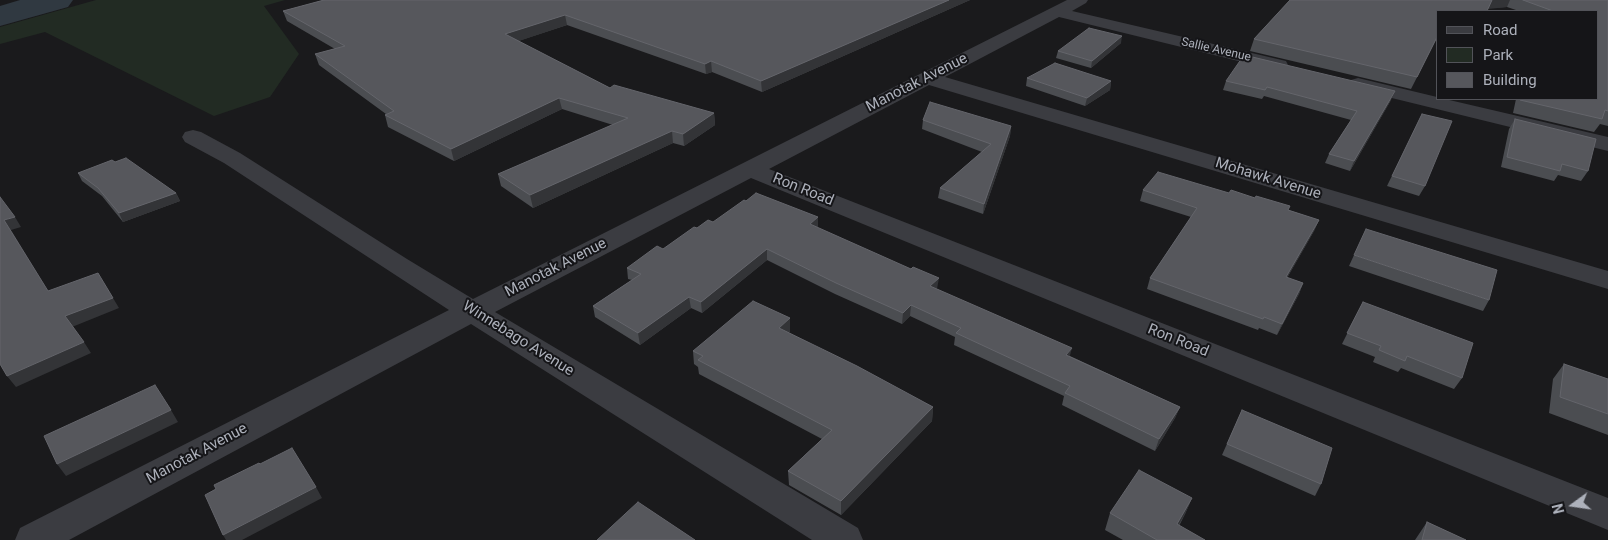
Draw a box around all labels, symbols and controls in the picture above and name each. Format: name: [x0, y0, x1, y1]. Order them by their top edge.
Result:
legend: [1436, 10, 1598, 100]
text: Road: [1483, 21, 1517, 39]
street label: Sallie Avenue: [1180, 35, 1252, 65]
text: Park: [1483, 46, 1513, 64]
street label: Manotak Avenue: [863, 50, 971, 116]
text: Building: [1483, 71, 1537, 89]
street label: Mohawk Avenue: [1213, 154, 1323, 204]
street label: Ron Road: [770, 170, 836, 210]
street label: Manotak Avenue: [502, 235, 610, 301]
street label: Winnebago Avenue: [459, 298, 577, 380]
street label: Ron Road: [1145, 321, 1211, 361]
street label: Manotak Avenue: [144, 420, 250, 488]
north arrow: [1548, 480, 1598, 530]
text: N: [1549, 502, 1567, 515]

